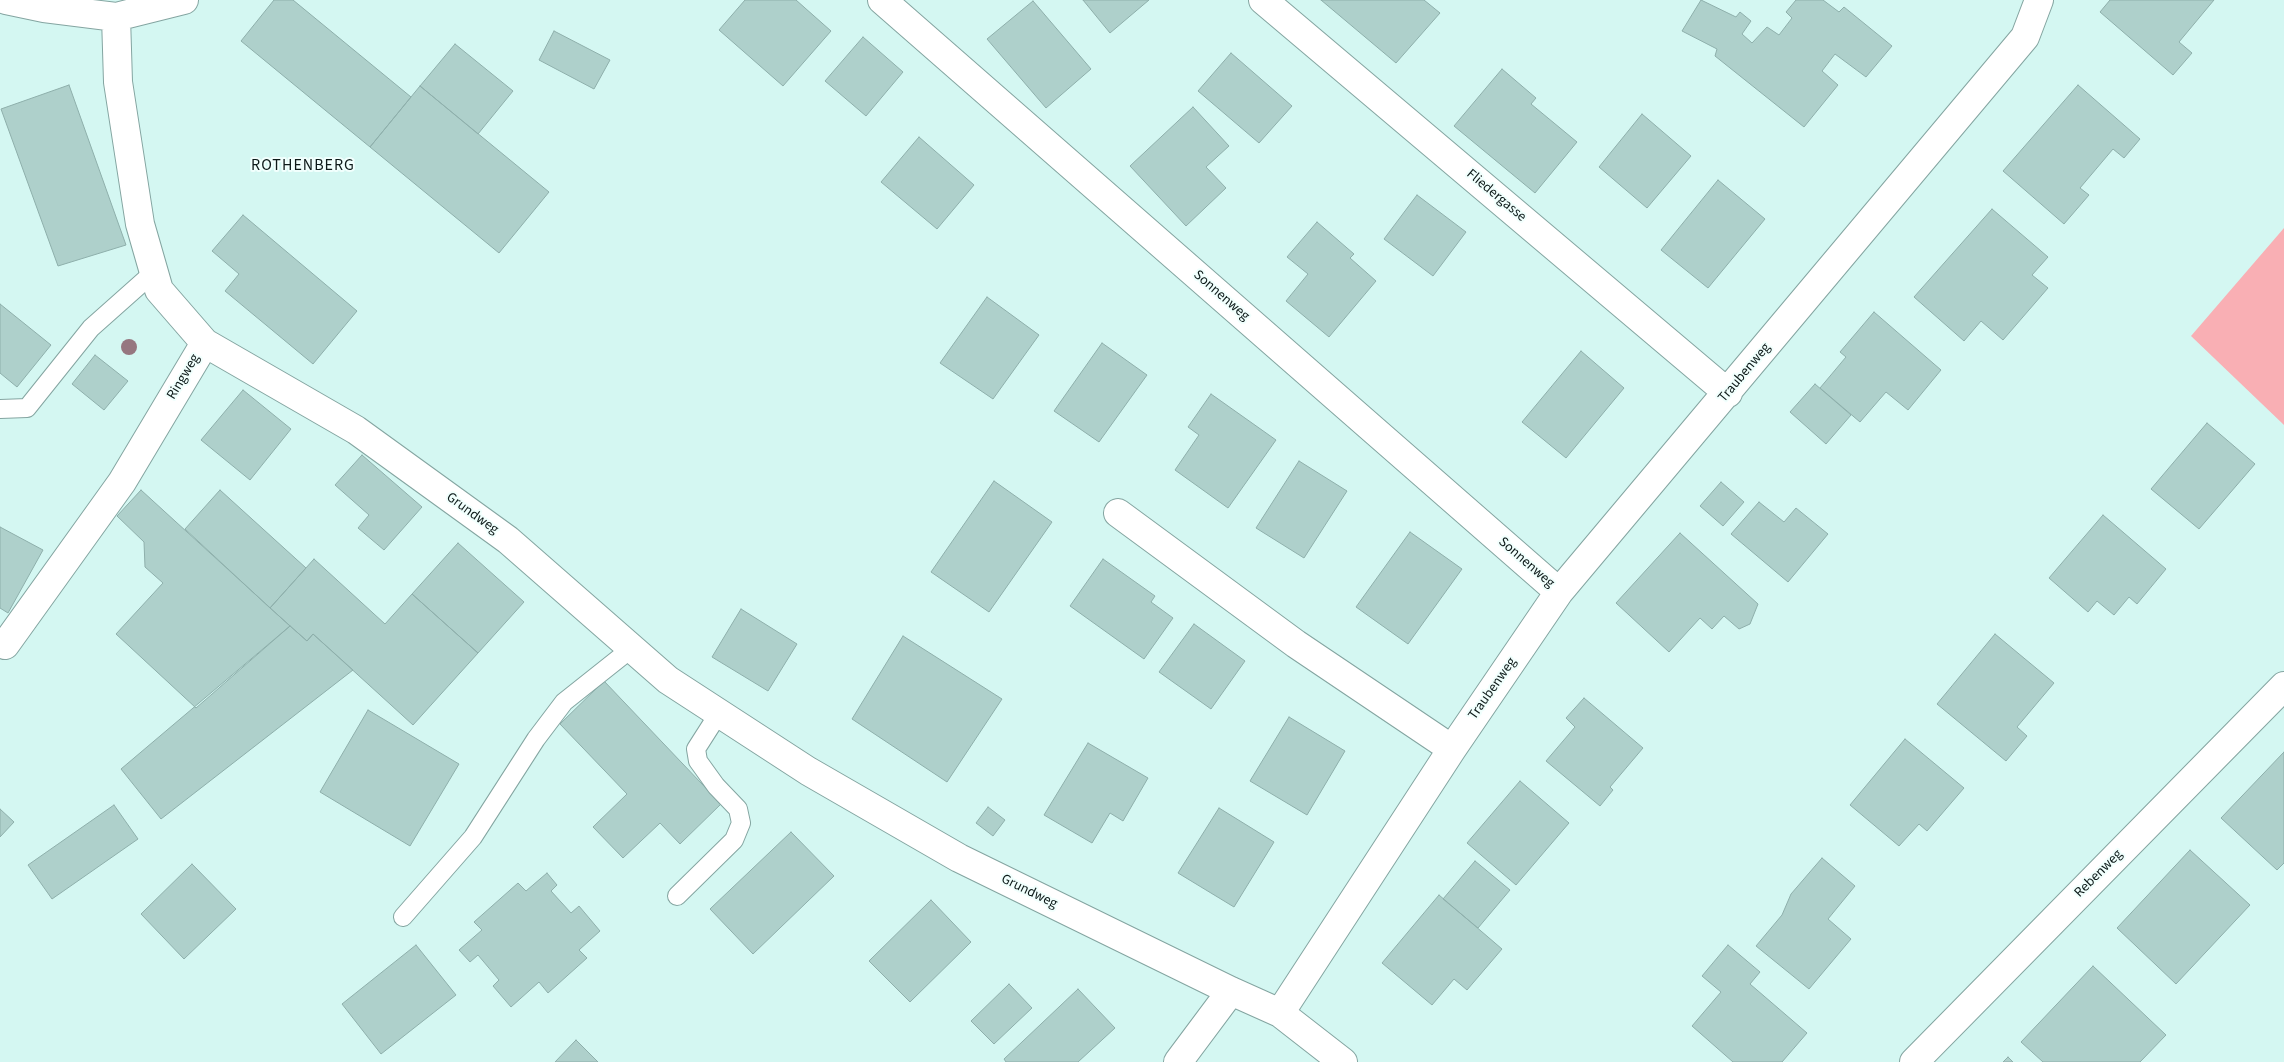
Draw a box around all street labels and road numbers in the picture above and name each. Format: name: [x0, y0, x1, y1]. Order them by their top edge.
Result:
street label: Fliedergasse: [1463, 166, 1529, 226]
street label: Sonnenweg: [1190, 267, 1252, 325]
street label: Traubenweg: [1715, 340, 1775, 406]
street label: Ringweg: [164, 351, 204, 403]
street label: Grundweg: [443, 489, 501, 539]
street label: Sonnenweg: [1495, 534, 1557, 592]
street label: Traubenweg: [1465, 655, 1521, 723]
street label: Rebenweg: [2071, 846, 2127, 902]
street label: Grundweg: [998, 871, 1060, 913]

